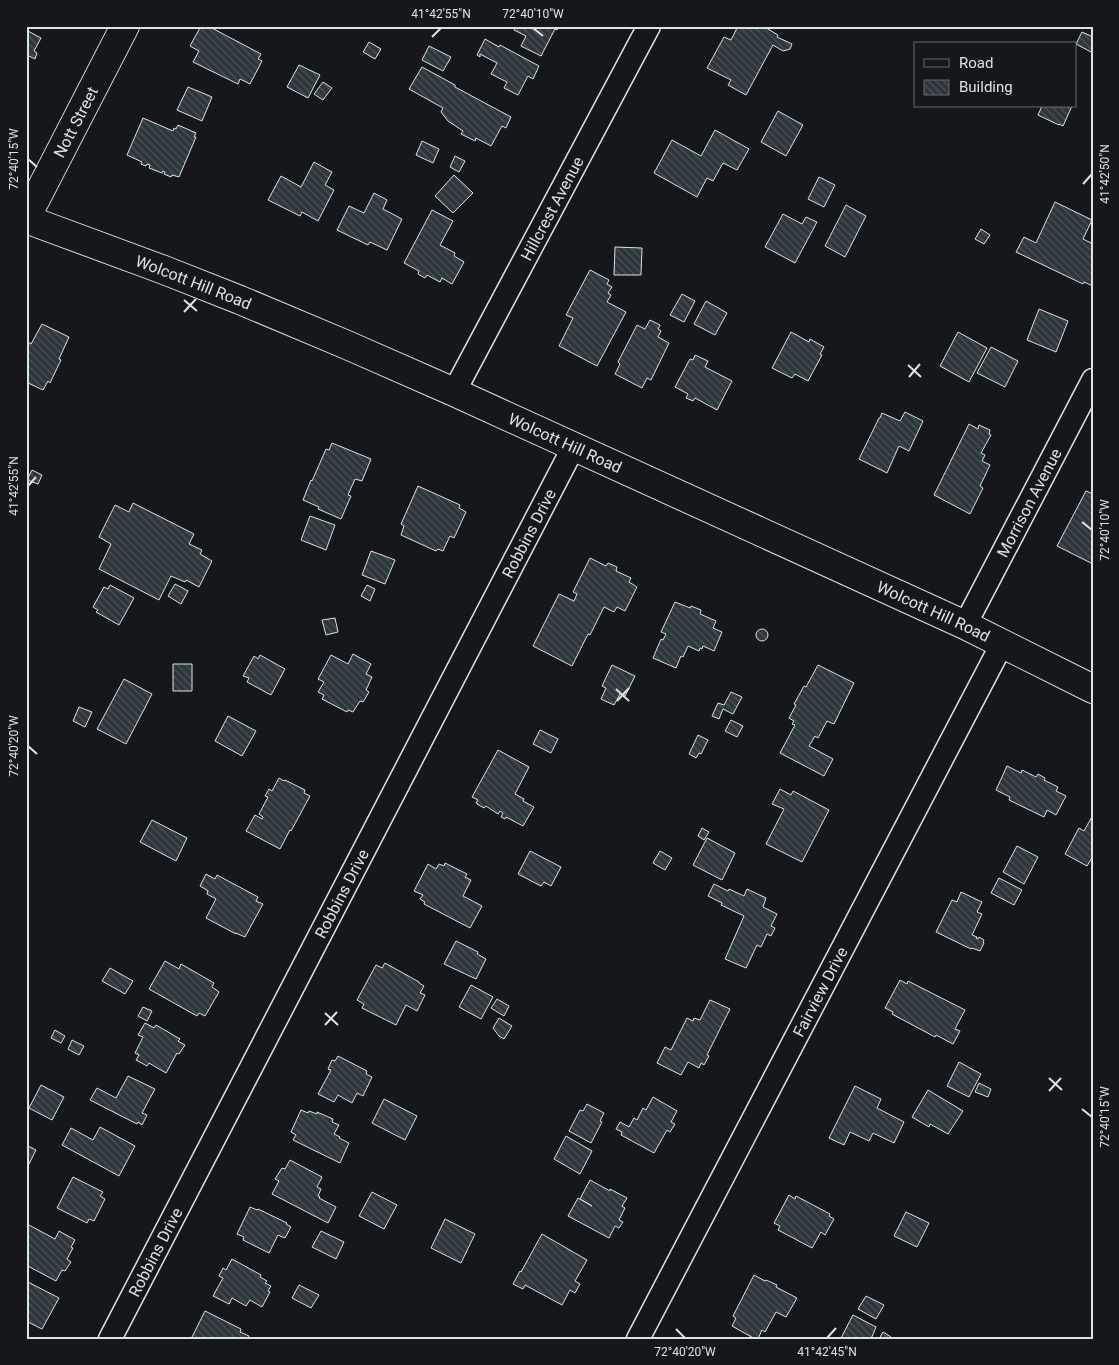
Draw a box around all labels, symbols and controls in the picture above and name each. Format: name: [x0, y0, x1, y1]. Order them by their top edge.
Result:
text: 41°42'55"N: [411, 7, 471, 21]
text: 72°40'10"W: [502, 7, 564, 21]
legend: [914, 42, 1076, 108]
text: Road: [959, 54, 993, 72]
text: Building: [959, 78, 1013, 96]
street label: Nott Street: [50, 84, 102, 161]
text: 72°40'15"W: [7, 128, 21, 190]
text: 41°42'50"N: [1098, 144, 1112, 204]
street label: Hillcrest Avenue: [517, 153, 588, 264]
street label: Wolcott Hill Road: [133, 251, 254, 314]
street label: Wolcott Hill Road: [505, 409, 625, 477]
street label: Morrison Avenue: [993, 445, 1066, 561]
text: 41°42'55"N: [7, 456, 21, 516]
street label: Robbins Drive: [498, 486, 560, 581]
text: 72°40'10"W: [1098, 499, 1112, 561]
street label: Wolcott Hill Road: [874, 577, 993, 646]
text: 72°40'20"W: [7, 715, 21, 777]
street label: Robbins Drive: [311, 846, 373, 942]
street label: Fairview Drive: [789, 944, 852, 1040]
text: 72°40'15"W: [1098, 1086, 1112, 1148]
street label: Robbins Drive: [125, 1204, 187, 1300]
text: 72°40'20"W: [654, 1345, 716, 1359]
text: 41°42'45"N: [797, 1345, 857, 1359]

